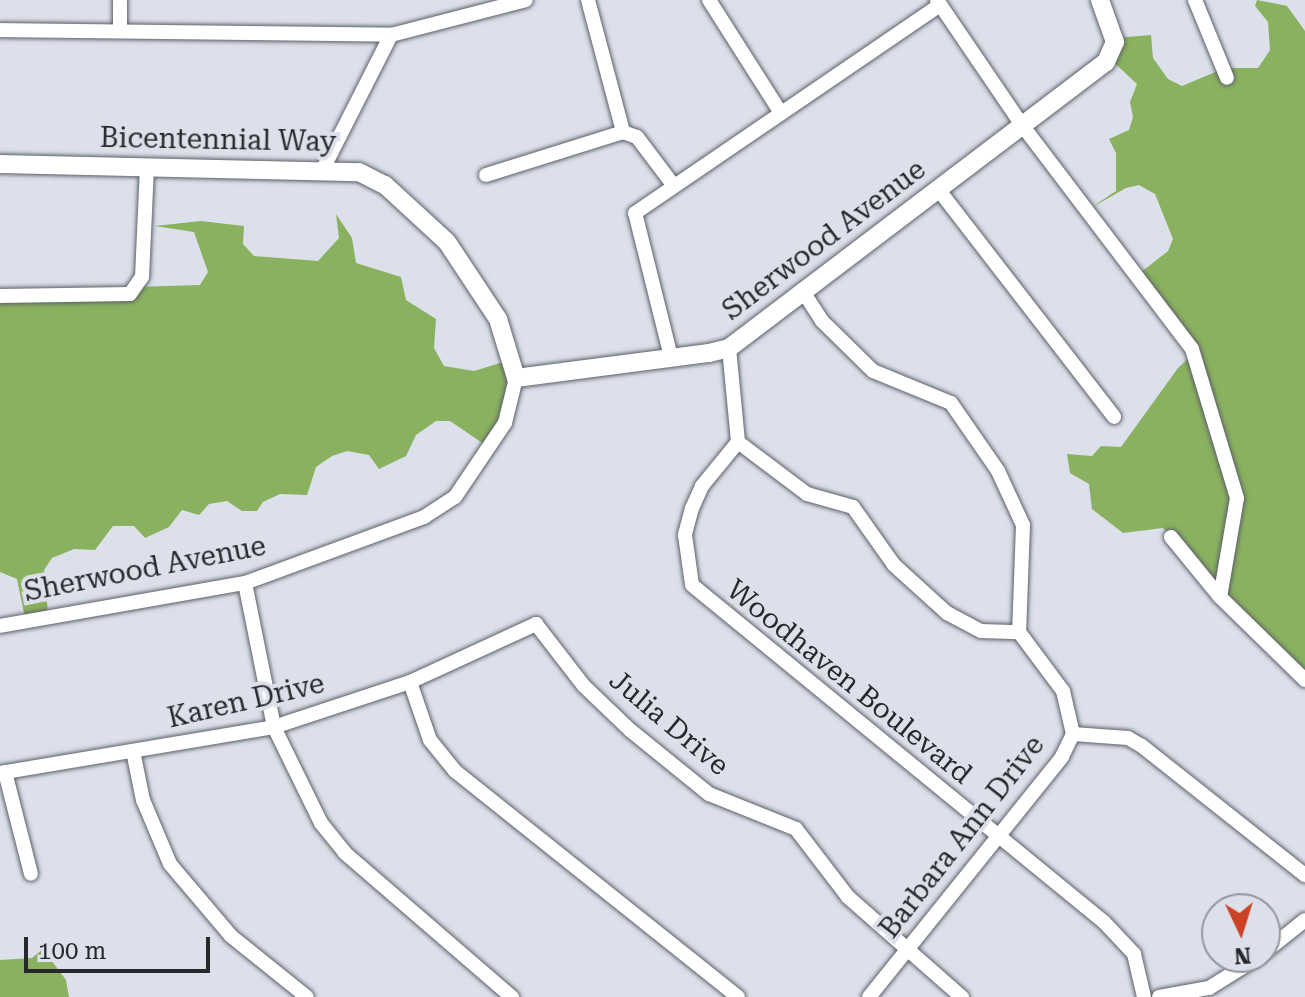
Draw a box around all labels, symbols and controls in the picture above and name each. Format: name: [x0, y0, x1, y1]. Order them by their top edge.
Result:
street label: Bicentennial Way: [99, 121, 337, 159]
street label: Sherwood Avenue: [716, 153, 932, 327]
street label: Sherwood Avenue: [21, 529, 269, 609]
street label: Woodhaven Boulevard: [720, 573, 978, 791]
street label: Julia Drive: [602, 663, 736, 783]
street label: Karen Drive: [164, 667, 328, 735]
street label: Barbara Ann Drive: [873, 729, 1051, 945]
north arrow: [1201, 893, 1281, 973]
scale bar: [28, 921, 214, 971]
text: 100 m: [38, 937, 106, 965]
text: N: [1233, 942, 1252, 969]

